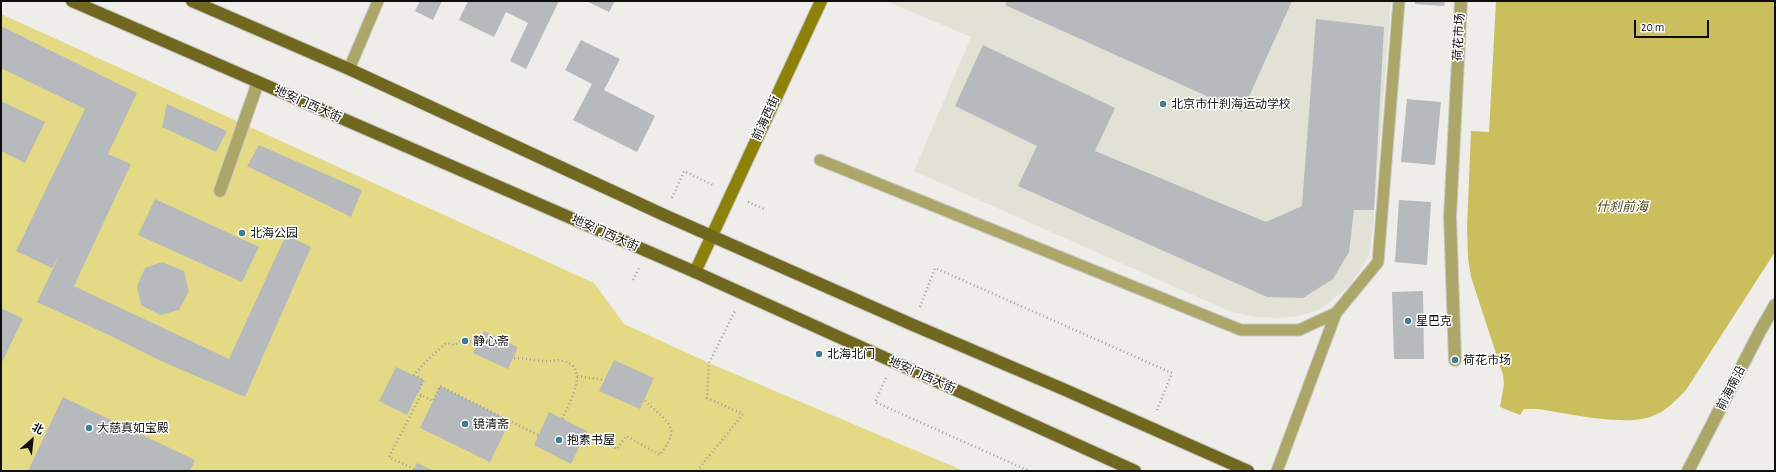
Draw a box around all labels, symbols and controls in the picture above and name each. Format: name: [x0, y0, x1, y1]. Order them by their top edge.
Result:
scale bar: [1636, 12, 1711, 38]
street label: 荷花市场: [1451, 13, 1467, 61]
text: 20 m: [1641, 21, 1664, 33]
street label: 地安门西大街: [272, 83, 344, 125]
street label: 前海西街: [749, 93, 783, 143]
place label: 北京市什刹海运动学校: [1171, 97, 1291, 111]
marker: 北京市什刹海运动学校: [1158, 99, 1168, 109]
water label: 什刹前海: [1596, 199, 1648, 215]
street label: 地安门西大街: [569, 212, 641, 254]
place label: 北海公园: [250, 226, 298, 240]
marker: 北海公园: [237, 228, 247, 238]
place label: 星巴克: [1416, 314, 1452, 328]
marker: 星巴克: [1403, 316, 1413, 326]
place label: 静心斋: [473, 334, 509, 348]
marker: 静心斋: [460, 336, 470, 346]
place label: 北海北门: [827, 347, 875, 361]
marker: 北海北门: [814, 349, 824, 359]
place label: 荷花市场: [1463, 353, 1511, 367]
street label: 地安门西大街: [886, 354, 958, 396]
marker: 荷花市场: [1450, 355, 1460, 365]
street label: 前海南沿: [1714, 363, 1748, 413]
place label: 镜清斋: [473, 417, 509, 431]
marker: 镜清斋: [460, 419, 470, 429]
north arrow: [12, 420, 52, 460]
text: 北: [30, 421, 45, 436]
place label: 大慈真如宝殿: [97, 421, 169, 435]
marker: 大慈真如宝殿: [84, 423, 94, 433]
place label: 抱素书屋: [567, 433, 615, 447]
marker: 抱素书屋: [554, 435, 564, 445]

